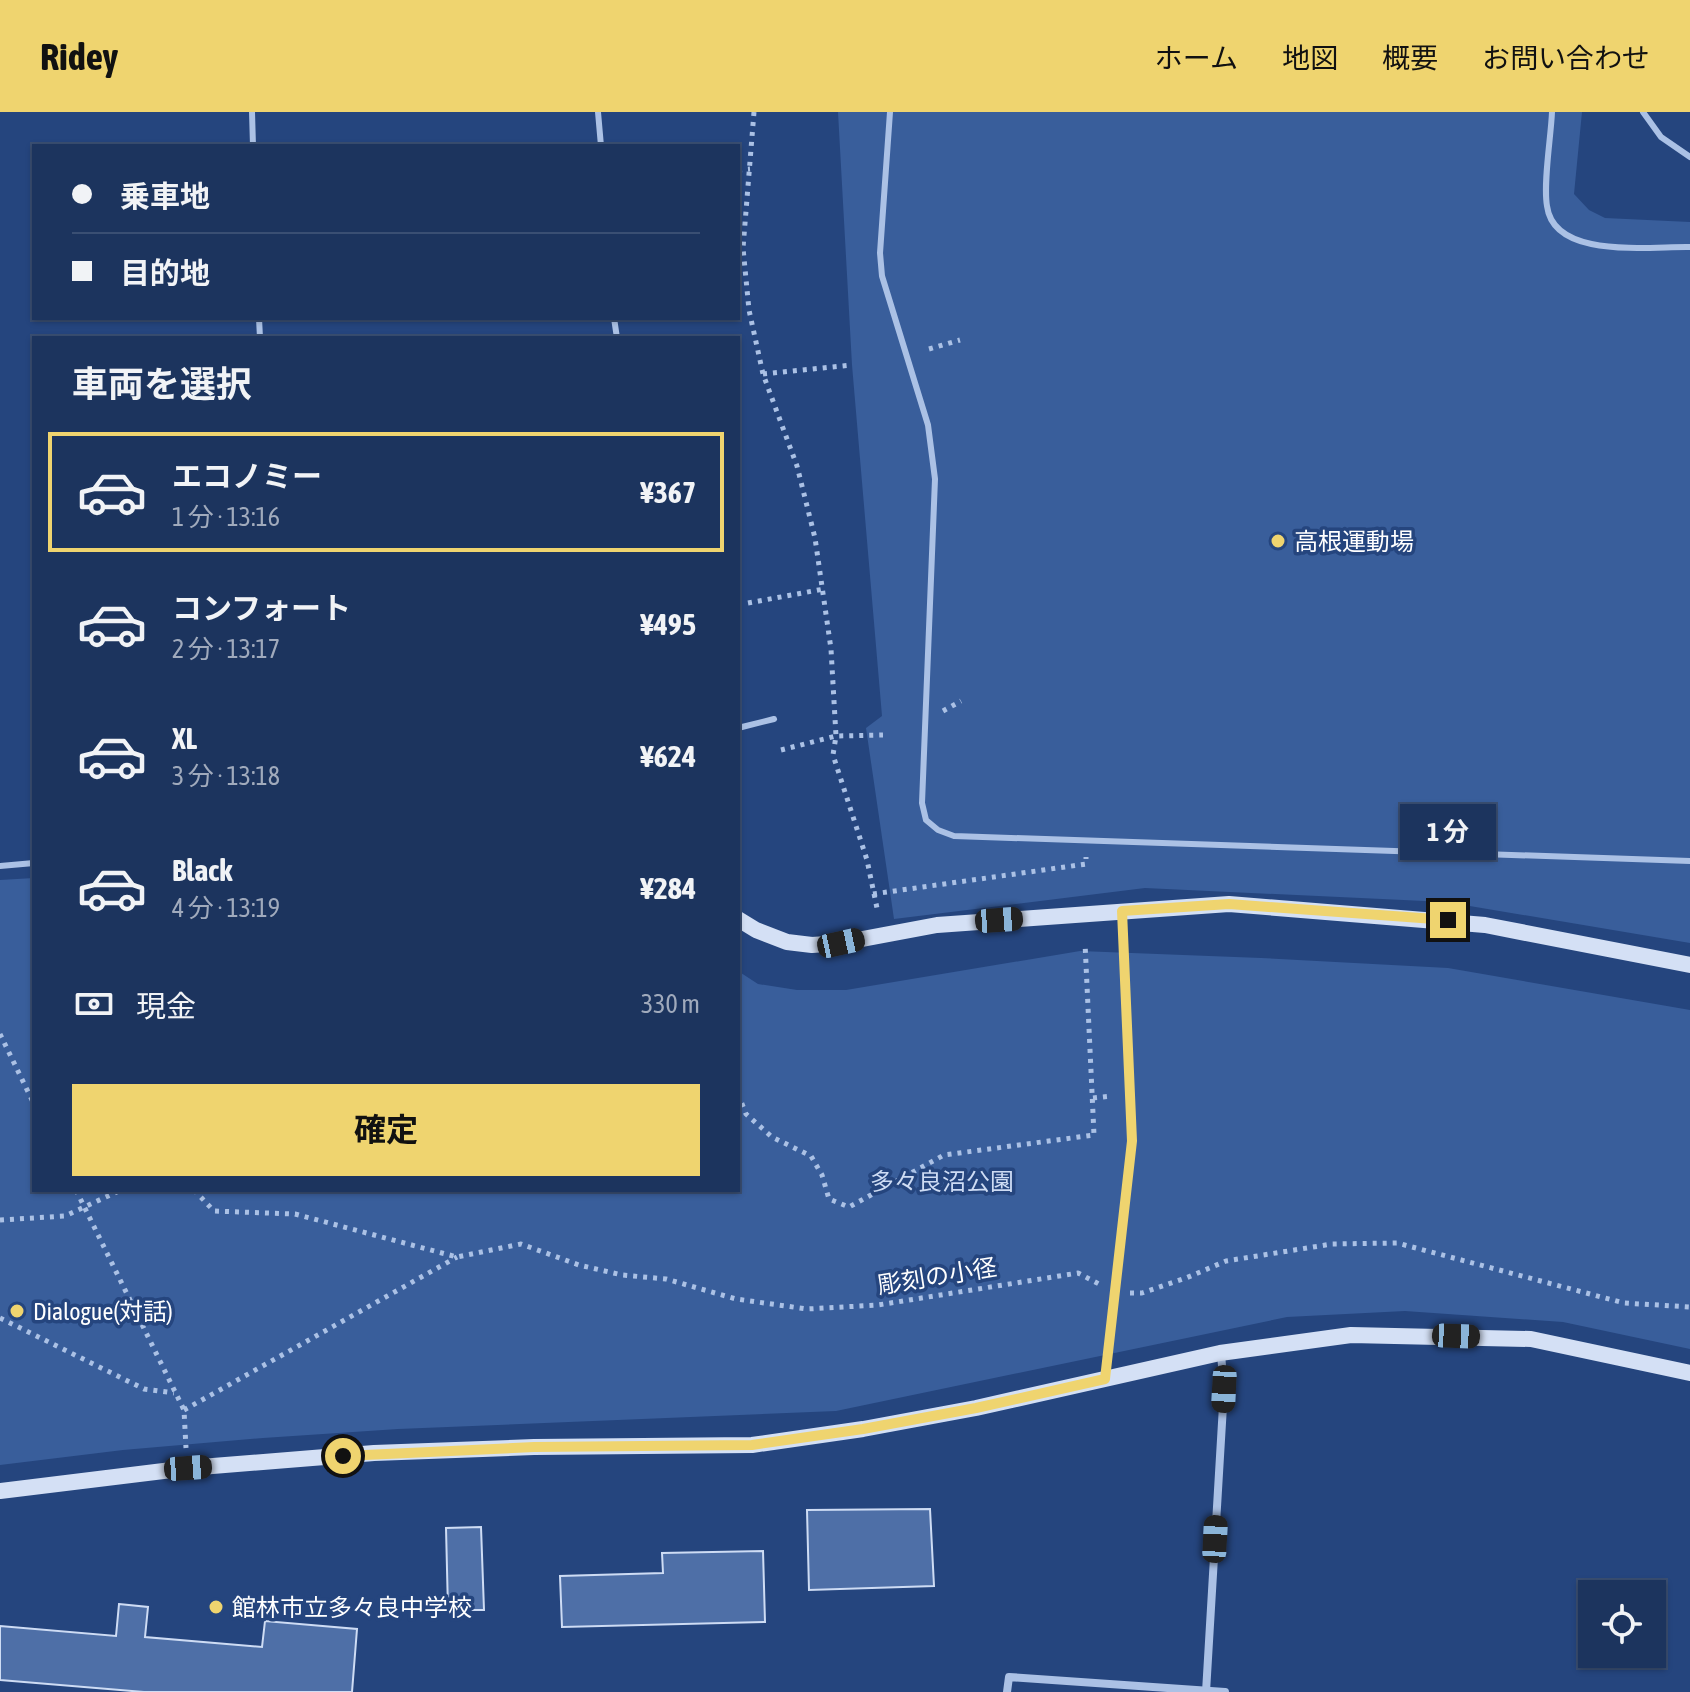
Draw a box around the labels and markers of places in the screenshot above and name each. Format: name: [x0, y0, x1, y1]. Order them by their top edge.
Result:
place label: 高根運動場: [1294, 528, 1414, 555]
marker: 高根運動場: [1269, 532, 1287, 550]
place label: Dialogue(対話): [33, 1298, 173, 1325]
marker: Dialogue(対話): [8, 1302, 26, 1320]
place label: 館林市立多々良中学校: [232, 1594, 472, 1621]
marker: 館林市立多々良中学校: [207, 1598, 225, 1616]

